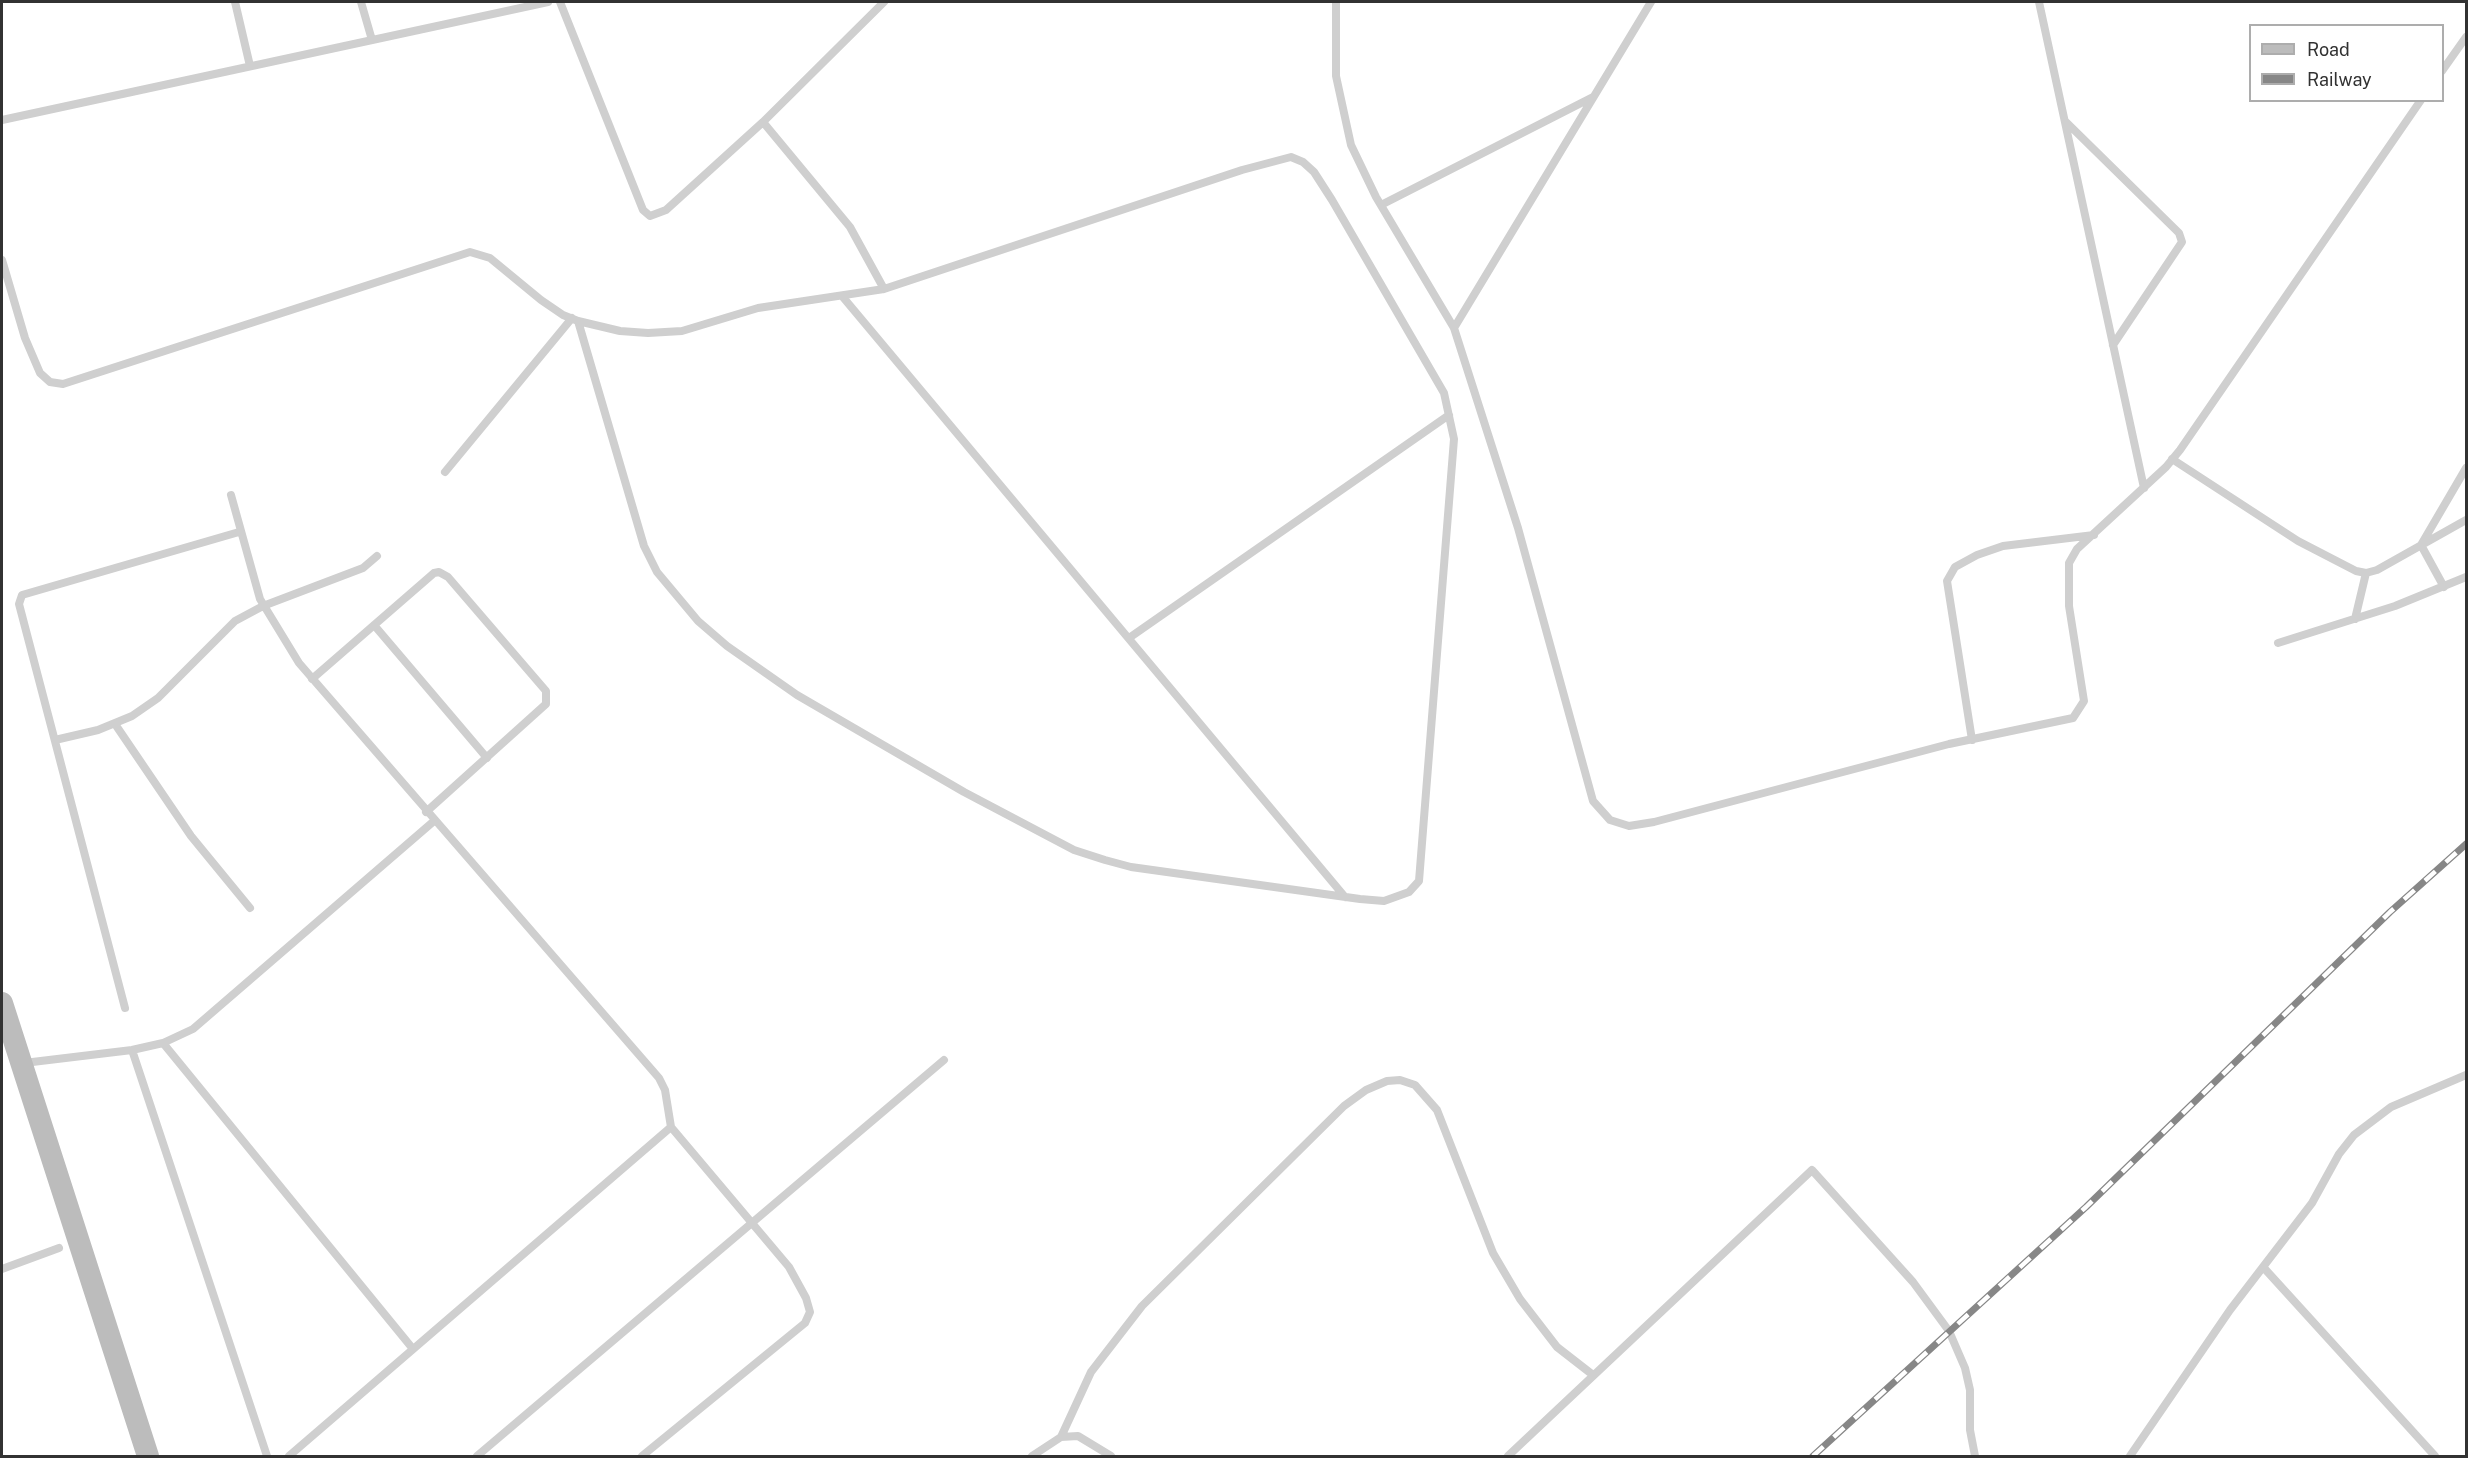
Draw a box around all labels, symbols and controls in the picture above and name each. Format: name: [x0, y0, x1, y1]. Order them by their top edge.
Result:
legend: [2249, 24, 2444, 102]
text: Road: [2307, 39, 2350, 60]
text: Railway: [2307, 69, 2372, 90]

